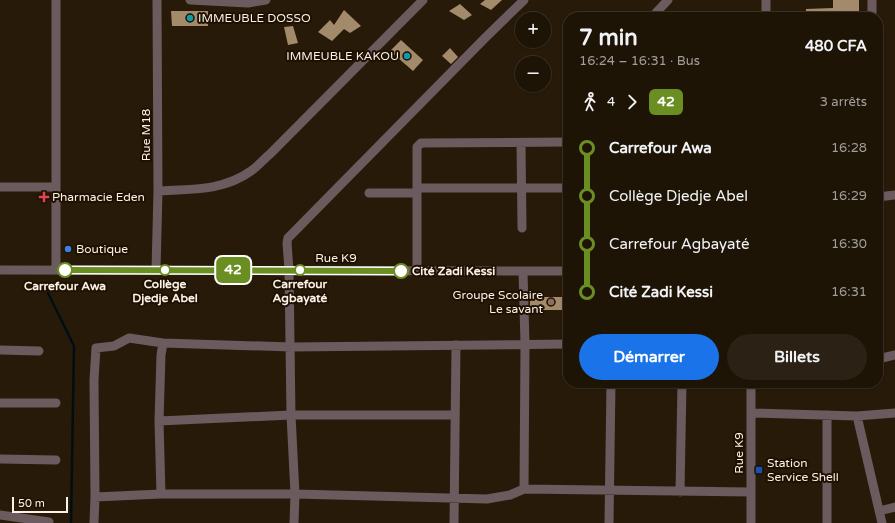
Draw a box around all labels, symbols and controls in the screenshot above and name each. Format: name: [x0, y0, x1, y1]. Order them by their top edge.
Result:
place label: IMMEUBLE DOSSO: [198, 11, 311, 25]
map controls: [515, 12, 551, 92]
button: +: [515, 12, 551, 48]
marker: IMMEUBLE DOSSO: [185, 13, 195, 23]
text: 7 min: [579, 25, 638, 51]
text: 480 CFA: [805, 37, 867, 55]
place label: IMMEUBLE KAKOU: [286, 49, 399, 63]
marker: IMMEUBLE KAKOU: [402, 51, 412, 61]
text: 16:24 – 16:31 · Bus: [579, 53, 700, 69]
button: −: [515, 56, 551, 92]
icon: walk: [579, 91, 601, 113]
icon: forward: [621, 91, 643, 113]
text: 42: [657, 93, 675, 110]
text: 4: [607, 94, 615, 110]
text: 3 arrêts: [820, 94, 867, 110]
street label: Rue M18: [139, 109, 153, 161]
text: Carrefour Awa: [609, 139, 712, 157]
text: 16:28: [831, 140, 867, 156]
text: Collège Djedje Abel: [609, 187, 748, 205]
text: 16:29: [831, 188, 867, 204]
place label: Pharmacie Eden: [52, 190, 145, 204]
marker: Pharmacie Eden: [39, 192, 49, 202]
text: Carrefour Agbayaté: [609, 235, 749, 253]
text: 16:30: [831, 236, 867, 252]
place label: Boutique: [76, 242, 128, 256]
marker: Boutique: [63, 244, 73, 254]
street label: Rue K9: [315, 251, 357, 265]
line badge: 42: [215, 257, 251, 283]
text: 42: [224, 261, 242, 278]
marker: Carrefour Awa: [57, 262, 73, 278]
marker: Cité Zadi Kessi: [393, 263, 409, 279]
marker: Collège Djedje Abel: [159, 264, 171, 276]
marker: Carrefour Agbayaté: [294, 264, 306, 276]
place label: Cité Zadi Kessi: [412, 264, 495, 278]
place label: Collège Djedje Abel: [132, 277, 198, 306]
place label: Carrefour Agbayaté: [273, 277, 328, 306]
place label: Carrefour Awa: [24, 279, 106, 293]
text: Cité Zadi Kessi: [609, 283, 713, 301]
text: 16:31: [831, 284, 867, 300]
place label: Groupe Scolaire Le savant: [452, 288, 543, 316]
marker: Groupe Scolaire Le savant: [546, 297, 556, 307]
button: Démarrer: [579, 334, 719, 380]
button: Billets: [727, 334, 867, 380]
street label: Rue K9: [732, 432, 746, 474]
place label: Station Service Shell: [767, 456, 839, 484]
marker: Station Service Shell: [754, 465, 764, 475]
scale bar: [12, 495, 68, 514]
text: 50 m: [18, 497, 45, 510]

